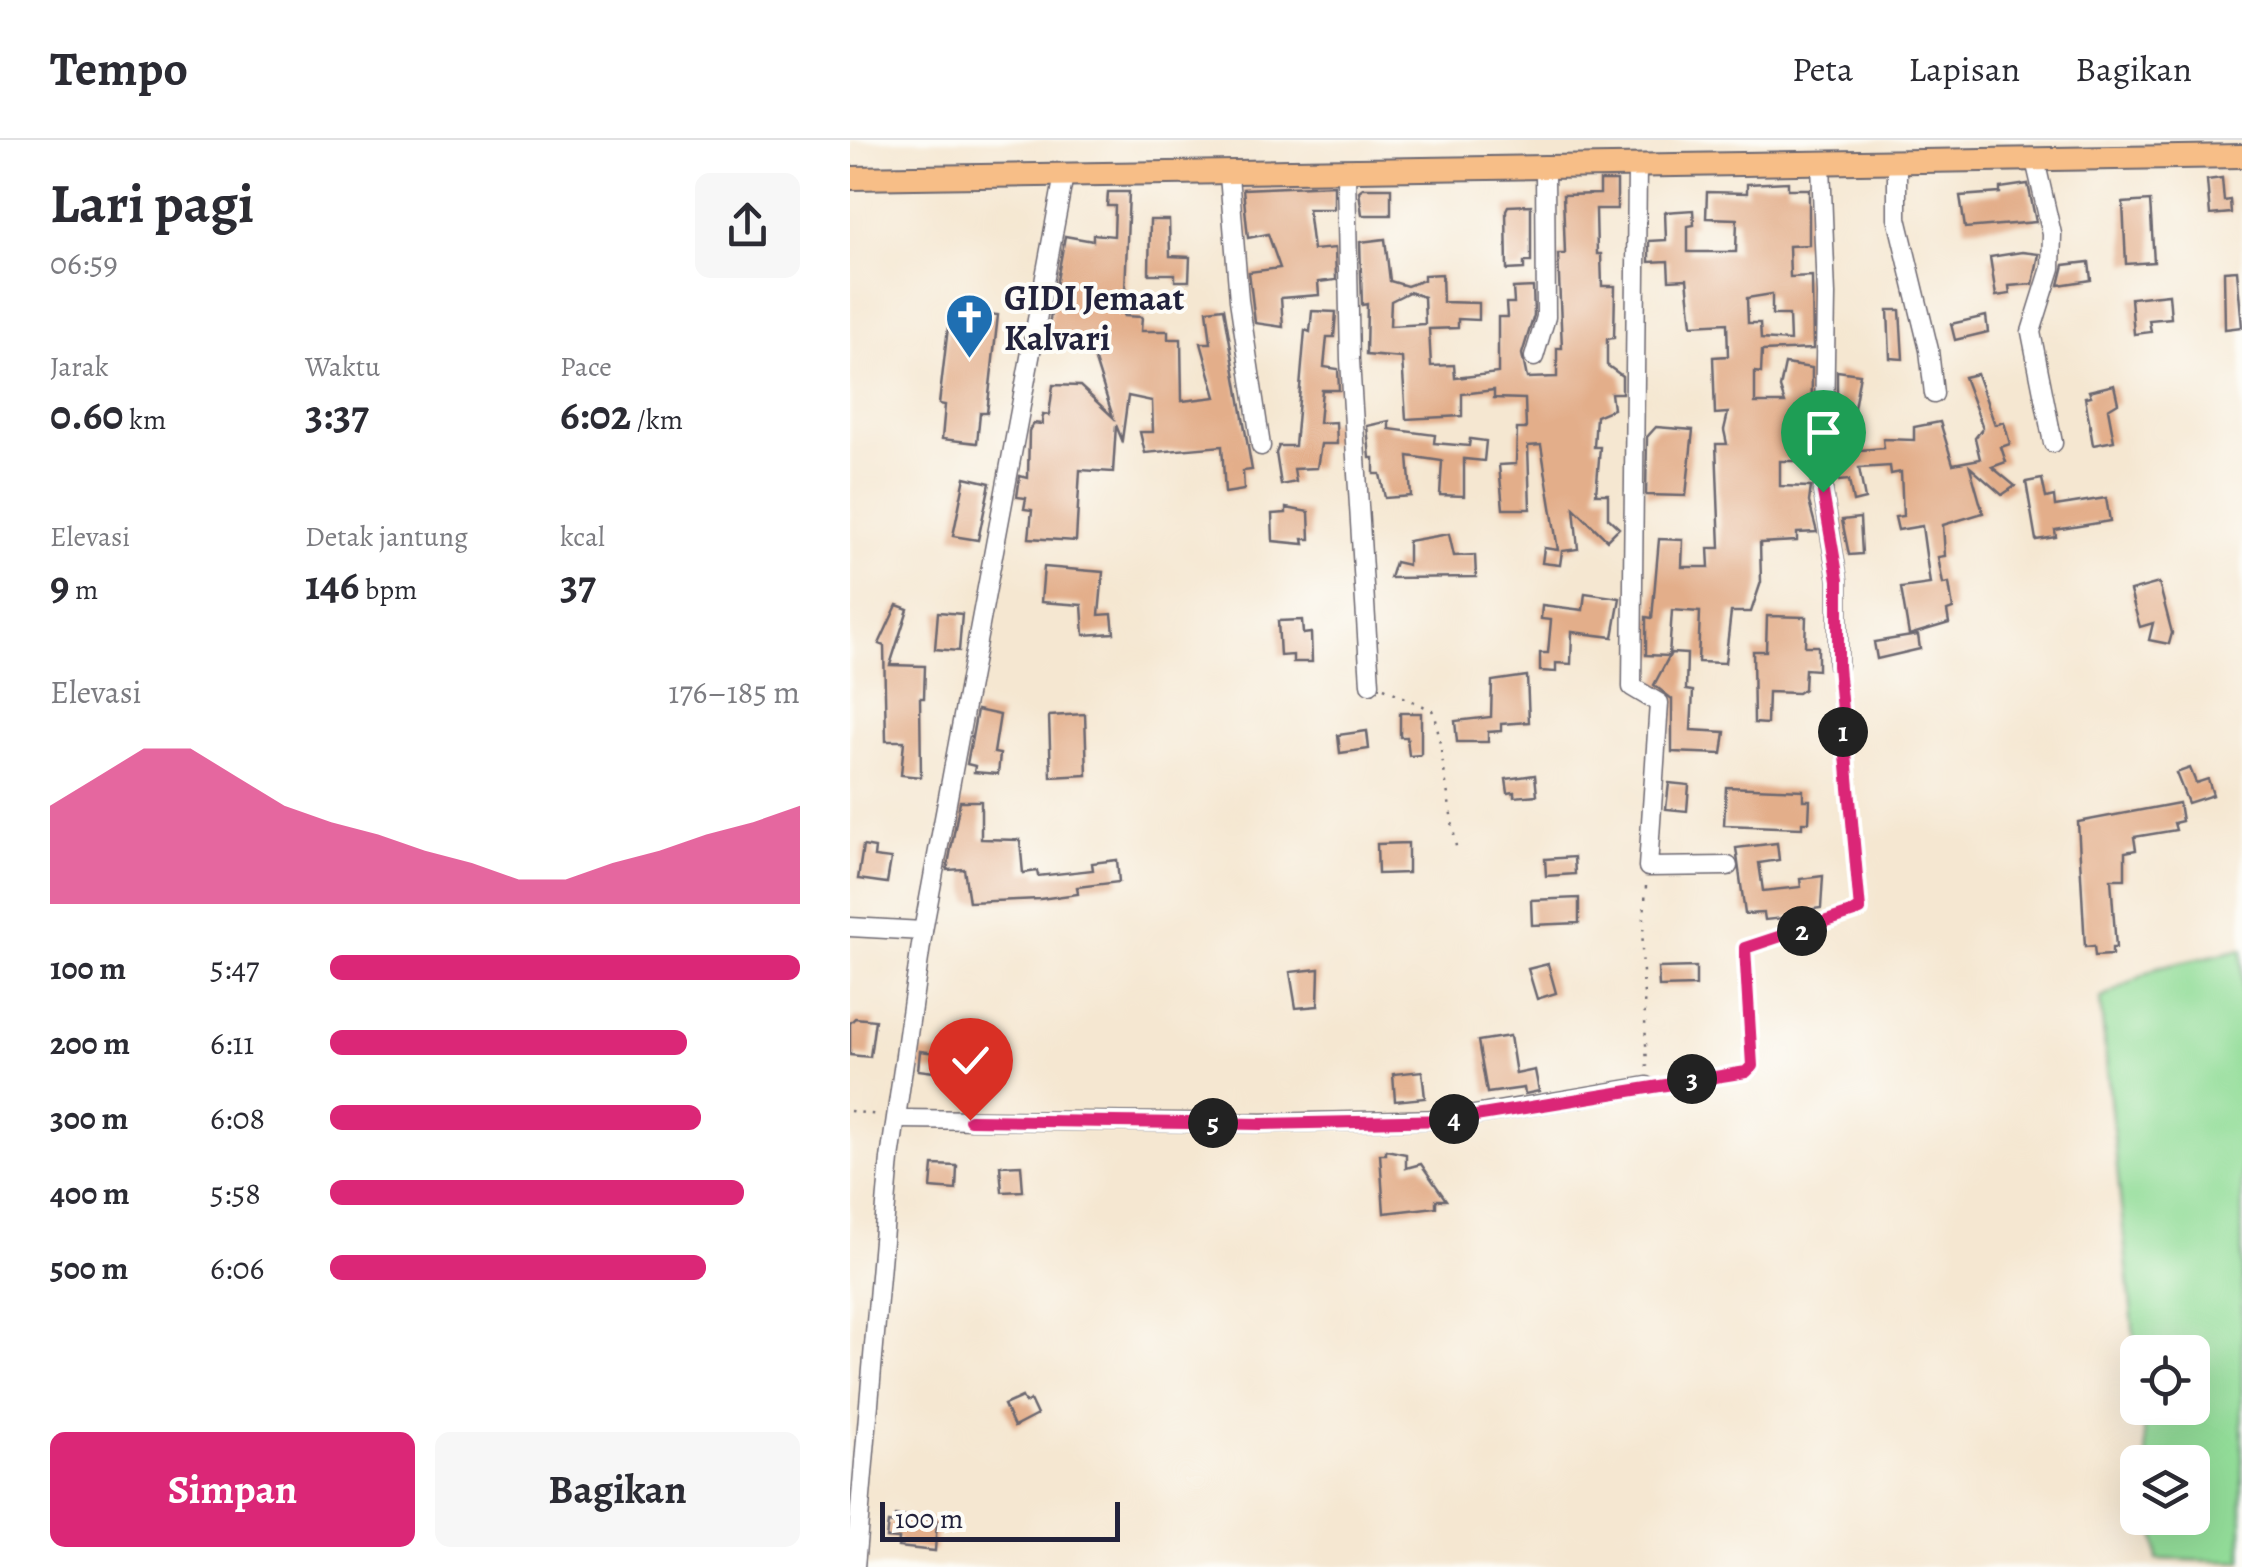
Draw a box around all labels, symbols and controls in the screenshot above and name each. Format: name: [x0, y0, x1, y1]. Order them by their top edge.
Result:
text: Tempo: [50, 36, 188, 102]
text: Peta: [1792, 45, 1853, 93]
text: Lapisan: [1908, 45, 2020, 93]
text: Bagikan: [2075, 45, 2192, 93]
text: Lari pagi: [50, 166, 254, 241]
button: share: [695, 173, 800, 278]
text: 06:59: [50, 241, 118, 285]
place label: GIDI Jemaat Kalvari: [1004, 274, 1185, 362]
church icon: GIDI Jemaat Kalvari: [943, 292, 995, 360]
text: Jarak: [50, 348, 109, 386]
text: Waktu: [305, 348, 380, 386]
text: Pace: [560, 348, 612, 386]
text: 0.60: [50, 386, 123, 443]
text: 3:37: [305, 386, 369, 443]
text: 6:02: [560, 386, 631, 443]
pin: [1781, 390, 1866, 493]
text: km: [123, 401, 166, 439]
text: /km: [631, 401, 683, 439]
icon: arrive: [1796, 405, 1851, 460]
text: Elevasi: [50, 518, 130, 556]
text: Detak jantung: [305, 518, 468, 556]
text: kcal: [560, 518, 605, 556]
text: 9: [50, 556, 69, 613]
text: 146: [305, 556, 359, 613]
text: 37: [560, 556, 596, 613]
text: m: [69, 571, 98, 609]
text: bpm: [359, 571, 417, 609]
text: Elevasi: [50, 670, 142, 714]
text: 176–185 m: [668, 670, 800, 714]
pin: 1: [1818, 707, 1868, 757]
text: 1: [1838, 713, 1848, 751]
pin: 2: [1777, 906, 1827, 956]
text: 2: [1795, 912, 1809, 950]
text: 100 m: [50, 946, 126, 990]
text: 5:47: [210, 946, 259, 990]
pin: [928, 1018, 1013, 1121]
text: 200 m: [50, 1021, 130, 1065]
text: 6:11: [210, 1021, 254, 1065]
icon: check: [943, 1033, 998, 1088]
pin: 3: [1667, 1054, 1717, 1104]
text: 3: [1686, 1060, 1698, 1098]
pin: 4: [1429, 1094, 1479, 1144]
text: 300 m: [50, 1096, 128, 1140]
text: 6:08: [210, 1096, 265, 1140]
pin: 5: [1188, 1098, 1238, 1148]
text: 4: [1447, 1100, 1461, 1138]
text: 5: [1207, 1104, 1219, 1142]
text: 400 m: [50, 1171, 130, 1215]
text: 5:58: [210, 1171, 261, 1215]
text: 500 m: [50, 1246, 128, 1290]
text: 6:06: [210, 1246, 264, 1290]
map controls: [2120, 1335, 2210, 1535]
button: locate: [2120, 1335, 2210, 1425]
button: Simpan: [50, 1432, 415, 1547]
button: Bagikan: [435, 1432, 800, 1547]
button: layers: [2120, 1445, 2210, 1535]
scale bar: [880, 1497, 1120, 1542]
text: 100 m: [895, 1500, 963, 1538]

